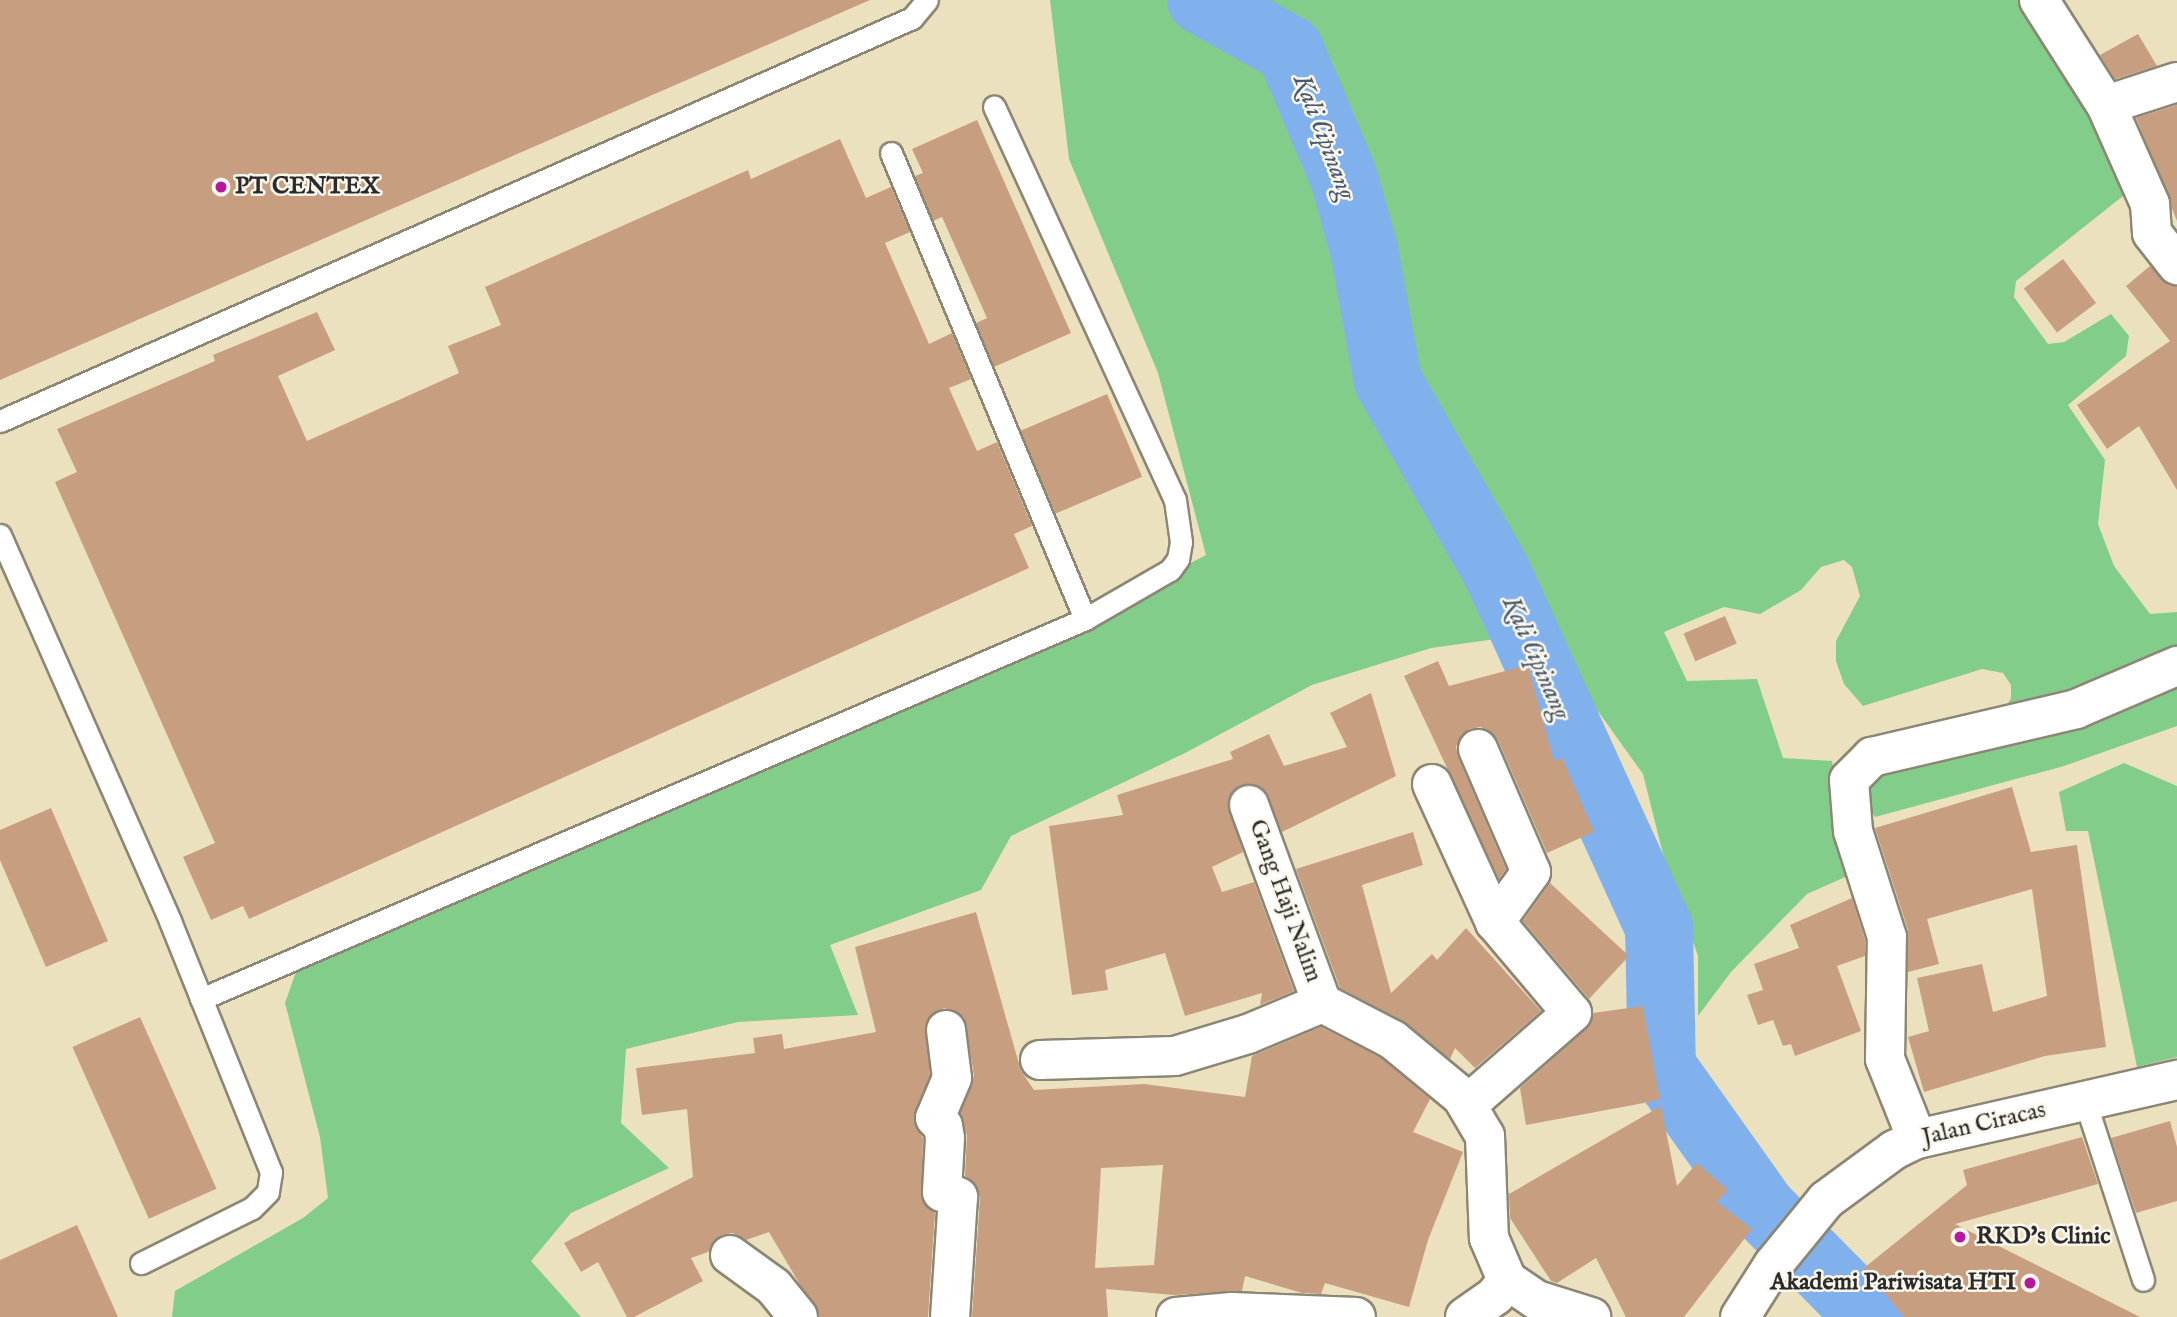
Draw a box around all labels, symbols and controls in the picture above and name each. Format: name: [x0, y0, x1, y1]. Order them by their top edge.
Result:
water label: Kali Cipinang: [1286, 70, 1362, 204]
place label: PT CENTEX: [235, 173, 380, 201]
marker: PT CENTEX: [213, 179, 229, 195]
water label: Kali Cipinang: [1495, 592, 1577, 724]
street label: Gang Haji Nalim: [1242, 816, 1328, 986]
street label: Jalan Ciracas: [1919, 1096, 2049, 1152]
place label: RKD's Clinic: [1976, 1223, 2110, 1251]
marker: RKD's Clinic: [1950, 1227, 1970, 1247]
place label: Akademi Pariwisata HTI: [1770, 1269, 2016, 1297]
marker: Akademi Pariwisata HTI: [2022, 1275, 2038, 1291]

